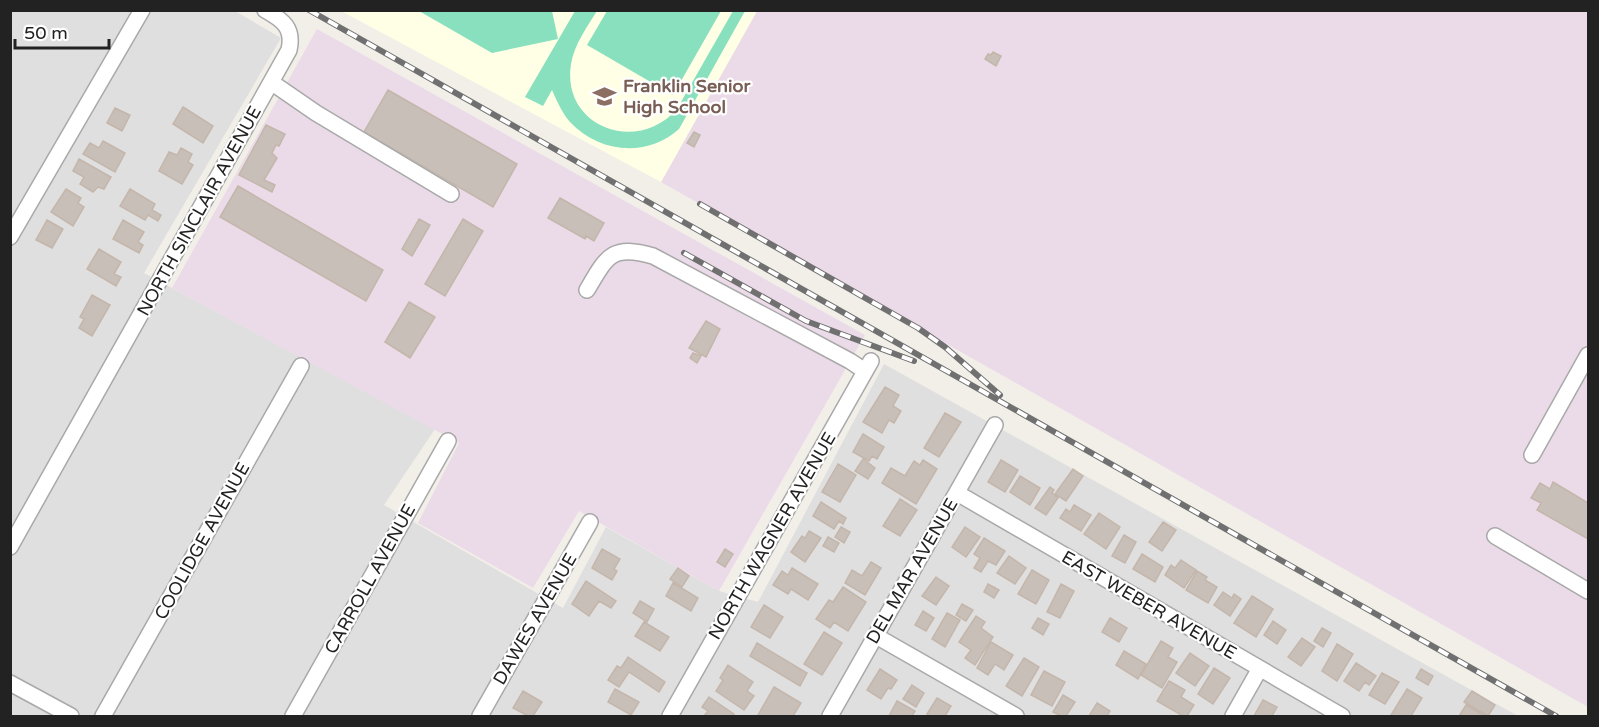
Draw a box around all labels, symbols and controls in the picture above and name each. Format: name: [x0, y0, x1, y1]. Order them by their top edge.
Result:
scale bar: [15, 12, 110, 50]
text: 50 m: [24, 22, 68, 44]
place label: Franklin Senior High School: [623, 75, 752, 118]
school or university icon: Franklin Senior High School: [592, 83, 618, 109]
street label: NORTH SINCLAIR AVENUE: [132, 102, 266, 320]
street label: NORTH WAGNER AVENUE: [704, 428, 840, 644]
street label: COOLIDGE AVENUE: [150, 459, 254, 623]
street label: DEL MAR AVENUE: [861, 494, 963, 648]
street label: CARROLL AVENUE: [320, 500, 420, 658]
street label: EAST WEBER AVENUE: [1058, 546, 1240, 664]
street label: DAWES AVENUE: [488, 549, 582, 689]

